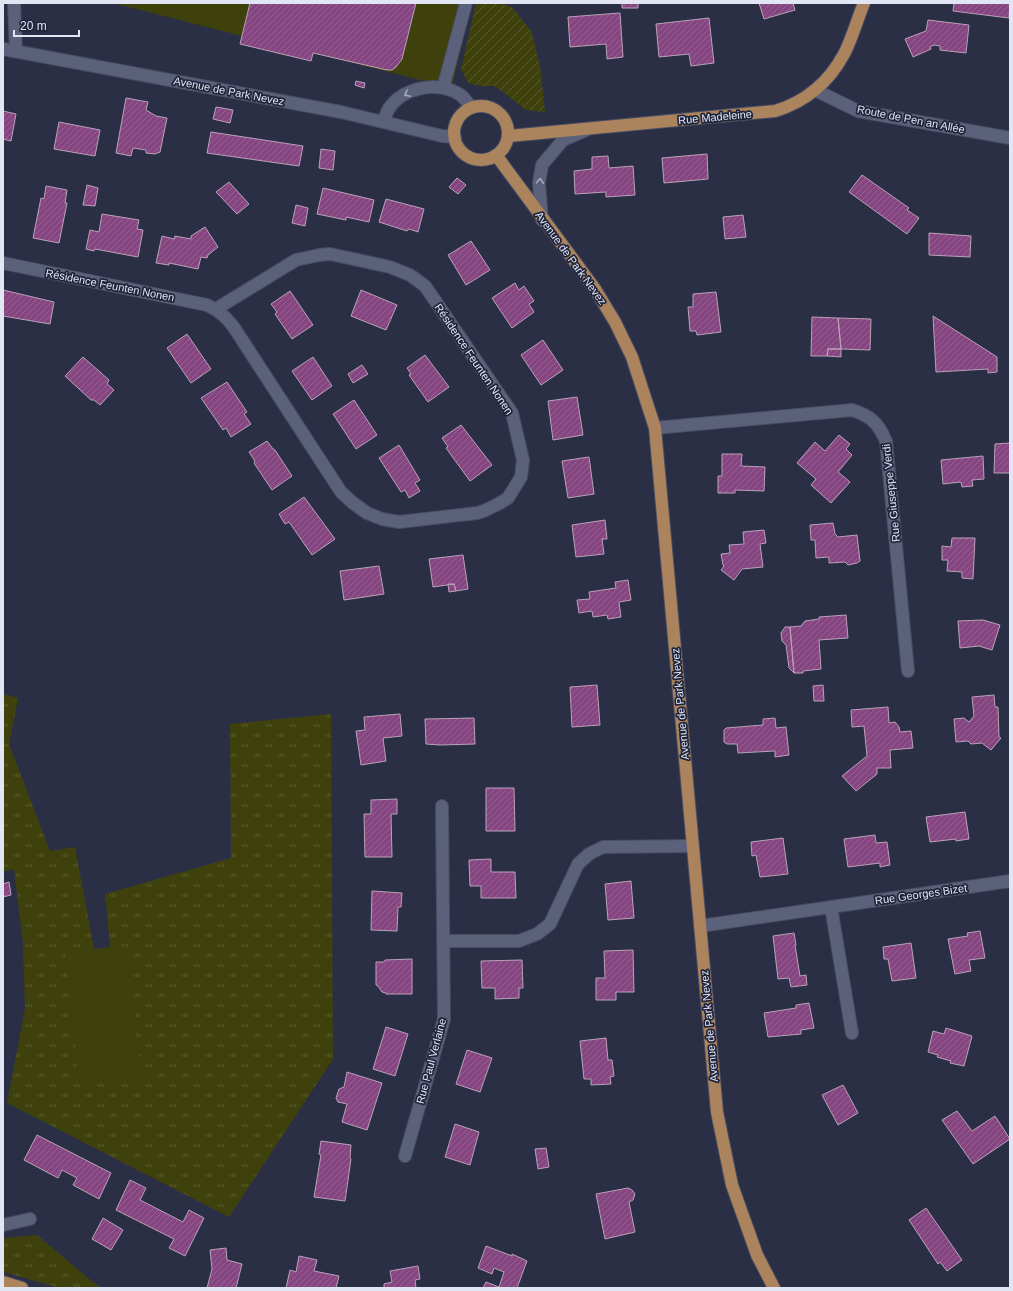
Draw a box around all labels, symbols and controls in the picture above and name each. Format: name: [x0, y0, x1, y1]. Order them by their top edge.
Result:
scale bar: [14, 12, 79, 38]
text: 20 m: [20, 19, 47, 33]
street label: Avenue de Park Nevez: [173, 74, 285, 108]
one-way arrow: [404, 89, 411, 97]
street label: Route de Pen an Allée: [856, 103, 966, 135]
street label: Rue Madeleine: [678, 108, 752, 126]
one-way arrow: [535, 178, 544, 184]
street label: Avenue de Park Nevez: [533, 209, 609, 307]
street label: Résidence Feunten Nonen: [45, 267, 175, 303]
street label: Résidence Feunten Nonen: [432, 301, 516, 417]
street label: Rue Giuseppe Verdi: [880, 443, 902, 543]
street label: Avenue de Park Nevez: [669, 648, 691, 760]
street label: Rue Georges Bizet: [874, 882, 968, 906]
street label: Avenue de Park Nevez: [698, 970, 720, 1082]
street label: Rue Paul Verlaine: [414, 1017, 448, 1105]

